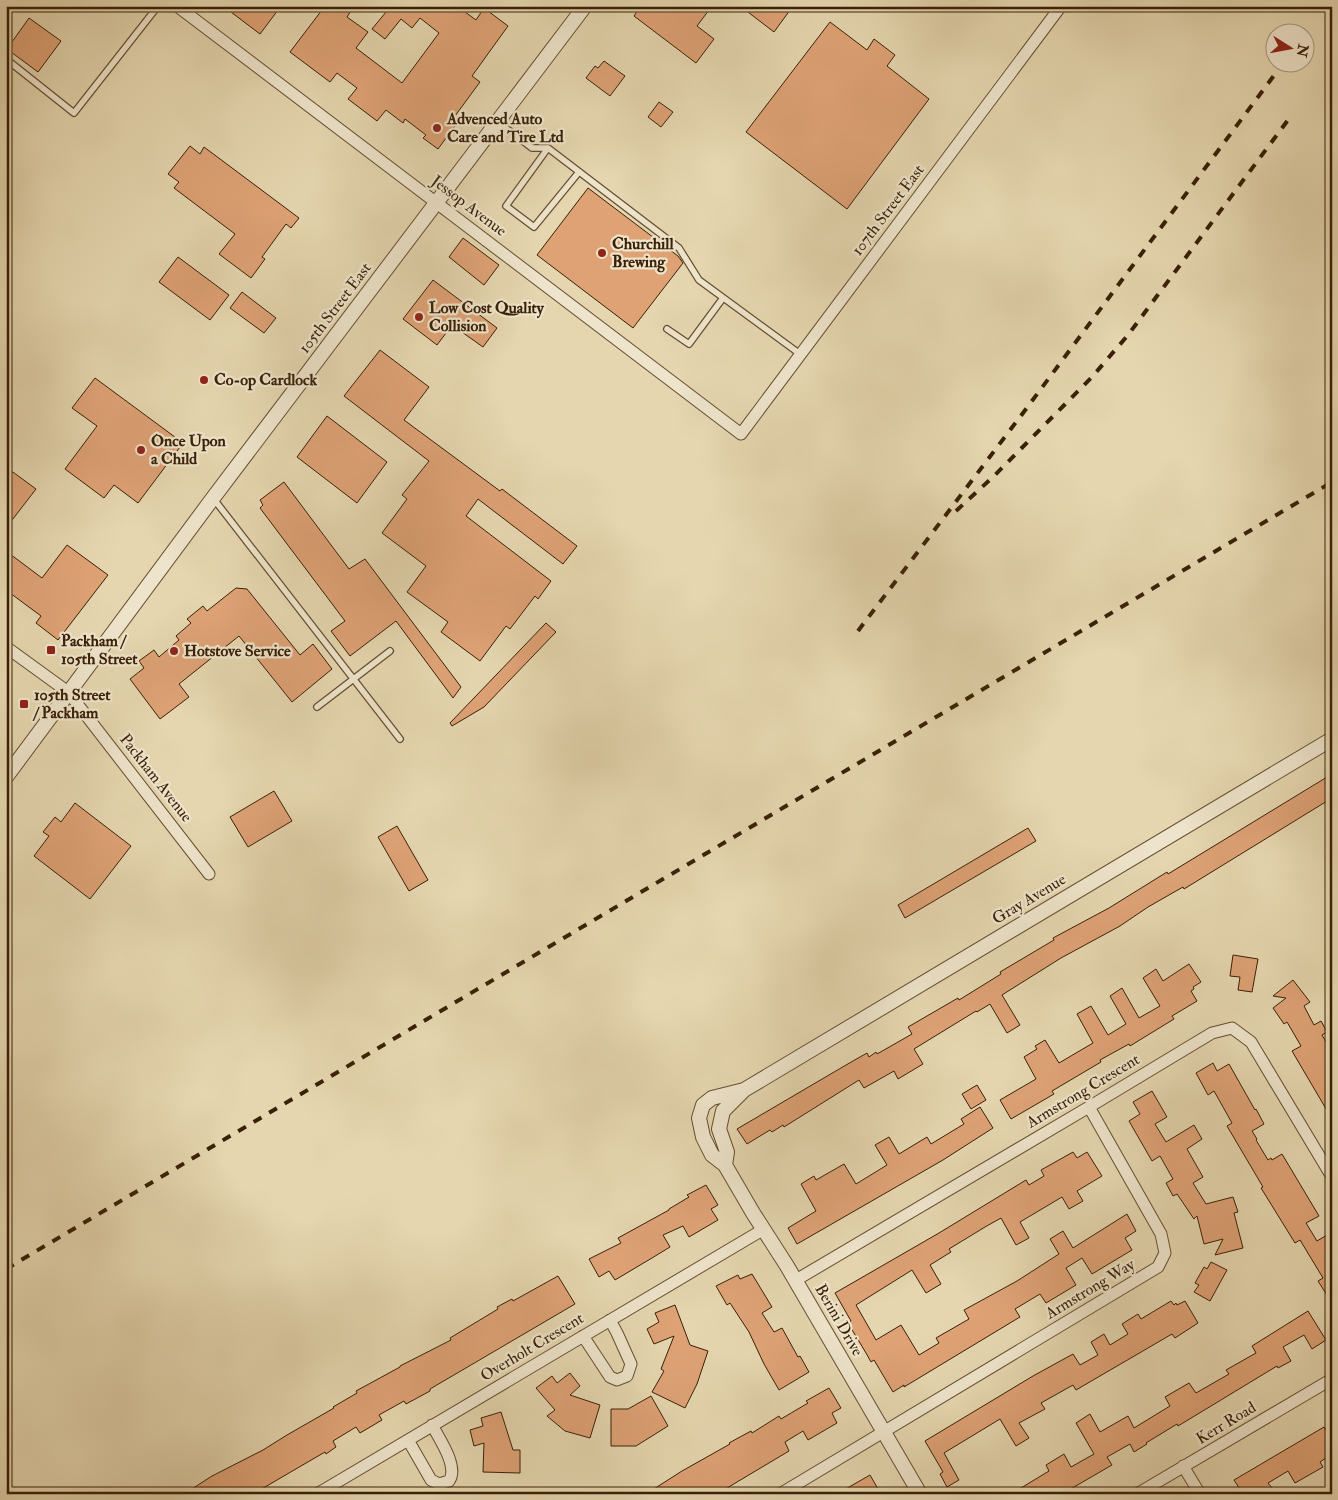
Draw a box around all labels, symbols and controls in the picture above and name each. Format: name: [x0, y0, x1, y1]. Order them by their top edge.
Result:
north arrow: [1266, 22, 1316, 72]
text: N: [1293, 42, 1312, 59]
place label: Advenced Auto Care and Tire Ltd: [446, 109, 564, 147]
marker: Advenced Auto Care and Tire Ltd: [431, 122, 443, 134]
street label: 107th Street East: [847, 161, 929, 259]
street label: Jessop Avenue: [426, 171, 511, 242]
place label: Churchill Brewing: [612, 234, 674, 273]
marker: Churchill Brewing: [596, 247, 608, 259]
street label: 105th Street East: [294, 259, 376, 357]
place label: Low Cost Quality Collision: [429, 298, 545, 336]
marker: Low Cost Quality Collision: [413, 311, 425, 323]
place label: Co-op Cardlock: [214, 370, 317, 391]
marker: Co-op Cardlock: [198, 374, 210, 386]
place label: Once Upon a Child: [151, 431, 227, 469]
marker: Once Upon a Child: [135, 444, 147, 456]
place label: Packham / 105th Street: [61, 631, 138, 669]
place label: Hotstove Service: [184, 641, 291, 661]
marker: Packham / 105th Street: [45, 644, 57, 656]
marker: Hotstove Service: [168, 645, 180, 657]
place label: 105th Street / Packham: [32, 685, 111, 723]
marker: 105th Street / Packham: [18, 698, 30, 710]
street label: Packham Avenue: [115, 730, 197, 826]
street label: Gray Avenue: [988, 869, 1070, 929]
street label: Armstrong Crescent: [1022, 1049, 1143, 1133]
street label: Armstrong Way: [1041, 1254, 1139, 1324]
street label: Berini Drive: [810, 1280, 868, 1360]
street label: Overholt Crescent: [477, 1308, 587, 1386]
street label: Kerr Road: [1192, 1397, 1260, 1449]

